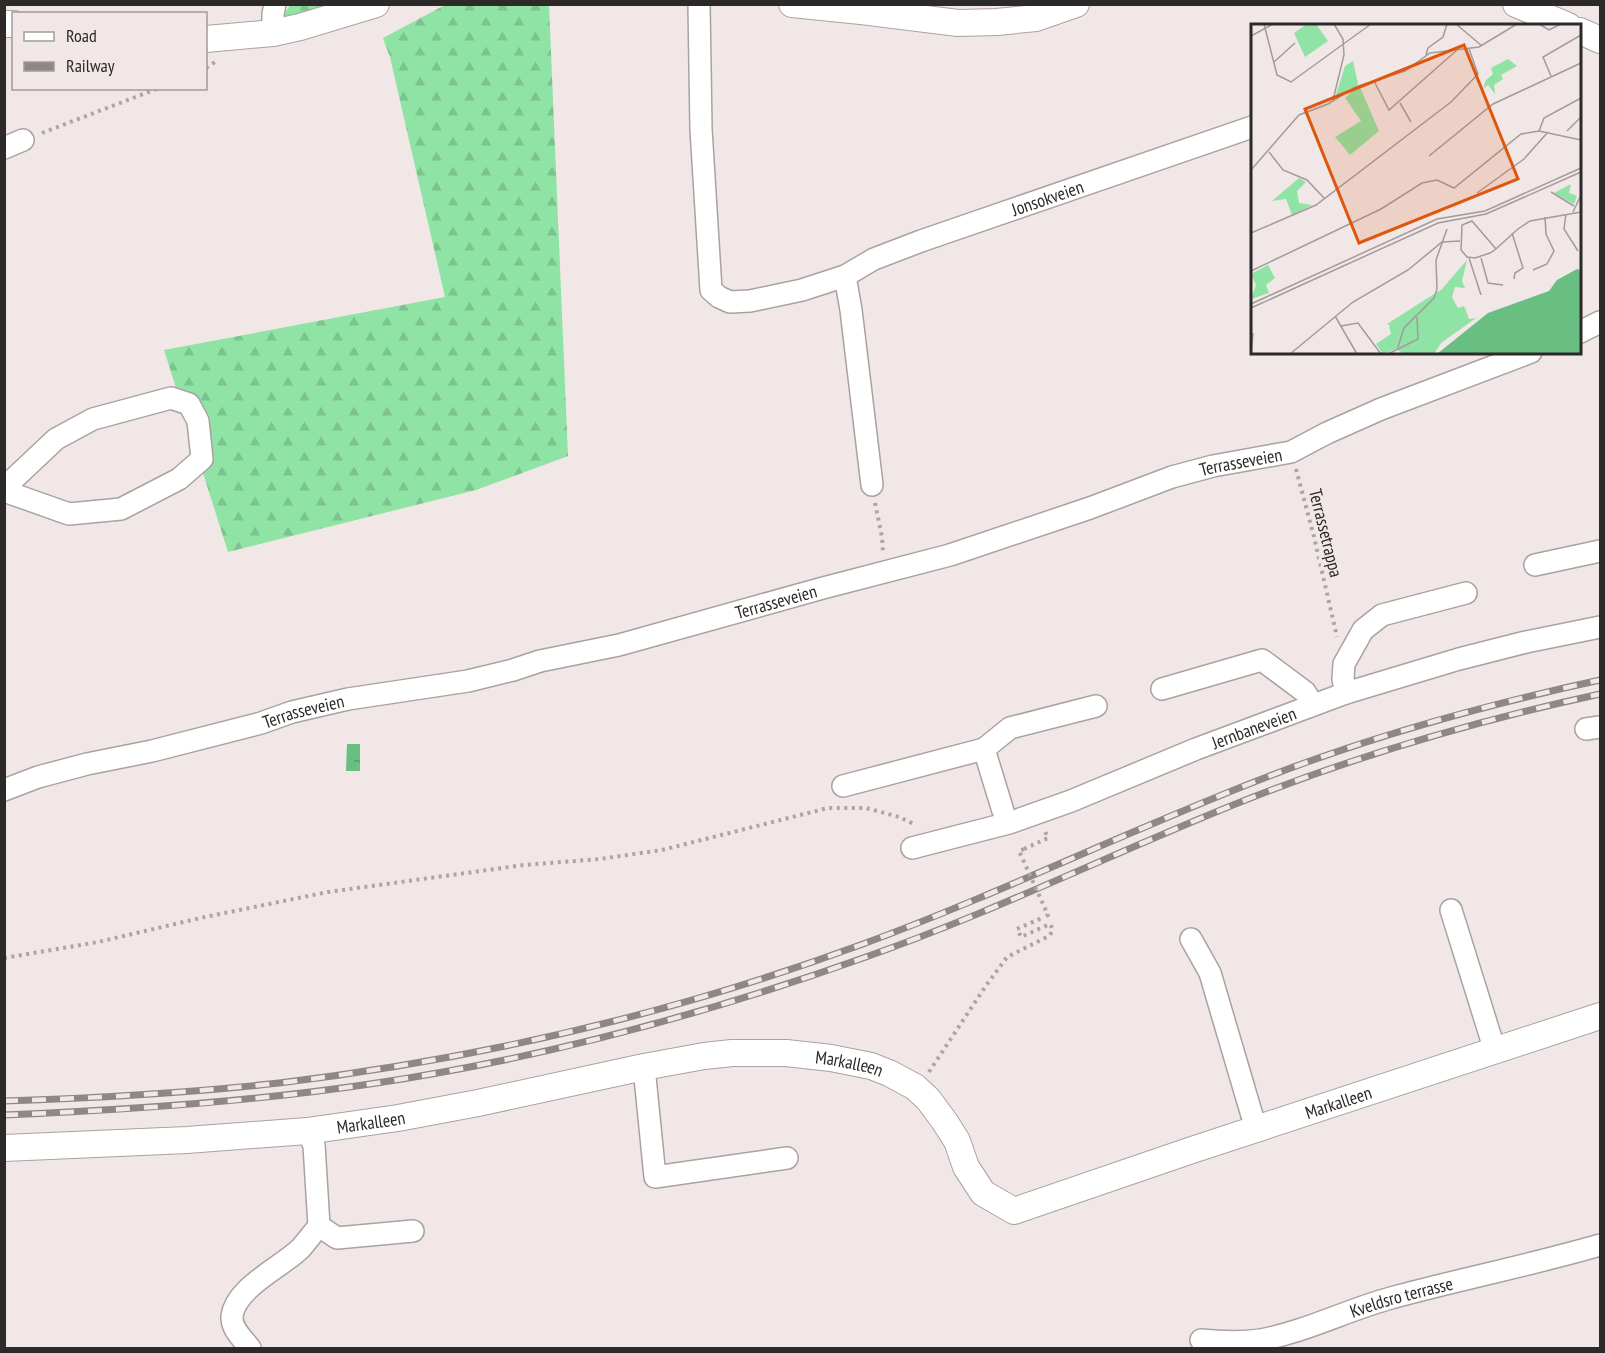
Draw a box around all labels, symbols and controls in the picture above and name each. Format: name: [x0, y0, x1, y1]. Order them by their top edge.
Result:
legend: [12, 12, 207, 90]
text: Road: [66, 24, 97, 47]
inset map: [1251, 24, 1581, 354]
text: Railway: [66, 54, 115, 77]
street label: Jonsokveien: [1007, 174, 1086, 221]
street label: Terrasseveien: [1197, 442, 1284, 481]
street label: Terrassetrappa: [1304, 486, 1348, 580]
street label: Terrasseveien: [733, 579, 819, 623]
street label: Terrasseveien: [259, 689, 346, 733]
street label: Jernbaneveien: [1207, 701, 1299, 754]
street label: Markalleen: [814, 1045, 887, 1081]
street label: Markalleen: [1302, 1080, 1374, 1124]
street label: Markalleen: [335, 1105, 407, 1138]
street label: Kveldsro terrasse: [1346, 1271, 1455, 1322]

